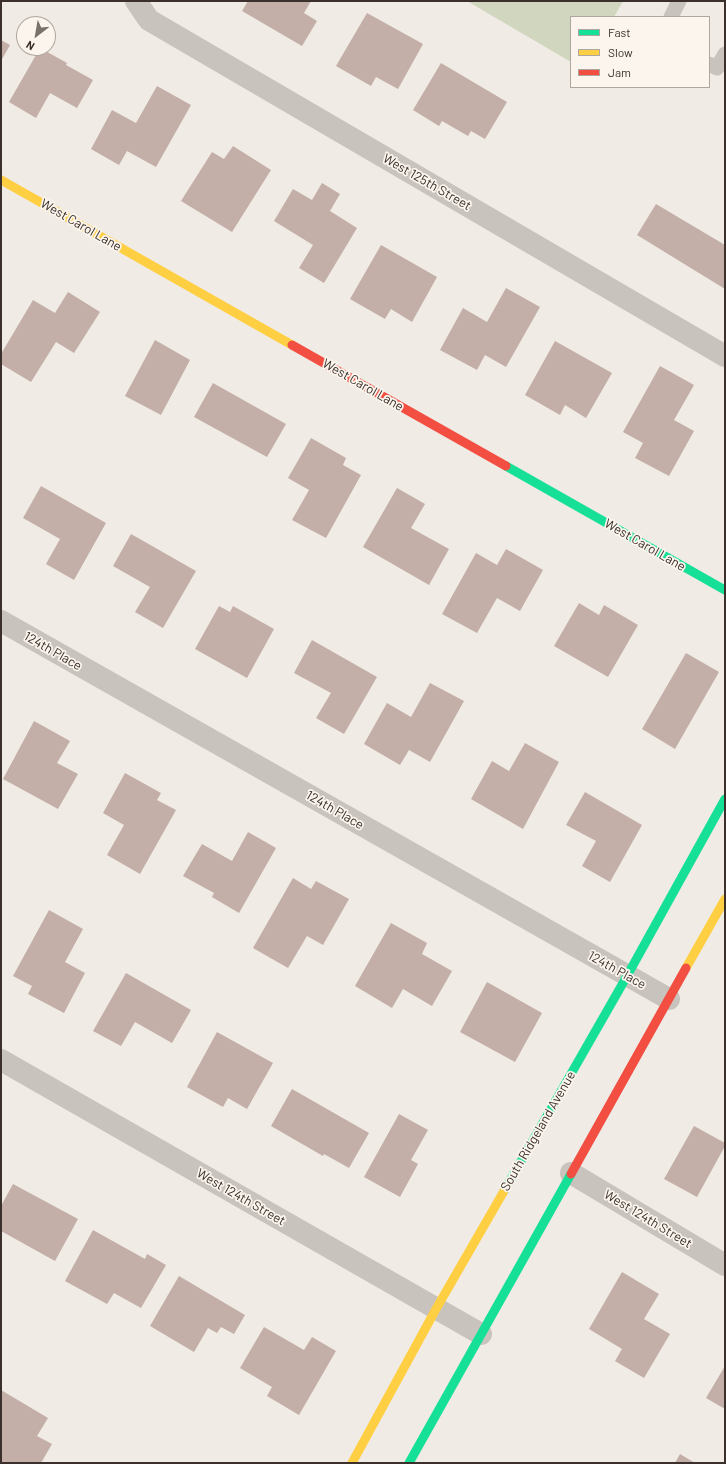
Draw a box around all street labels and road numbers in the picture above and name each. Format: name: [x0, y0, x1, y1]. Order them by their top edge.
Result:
street label: West 125th Street: [380, 150, 474, 214]
street label: West Carol Lane: [38, 196, 124, 254]
street label: West Carol Lane: [320, 356, 406, 414]
street label: West Carol Lane: [602, 516, 688, 574]
street label: 124th Place: [21, 628, 85, 674]
street label: 124th Place: [303, 787, 367, 833]
street label: 124th Place: [585, 948, 649, 992]
street label: South Ridgeland Avenue: [497, 1068, 579, 1194]
street label: West 124th Street: [194, 1165, 288, 1229]
street label: West 124th Street: [601, 1187, 695, 1251]

